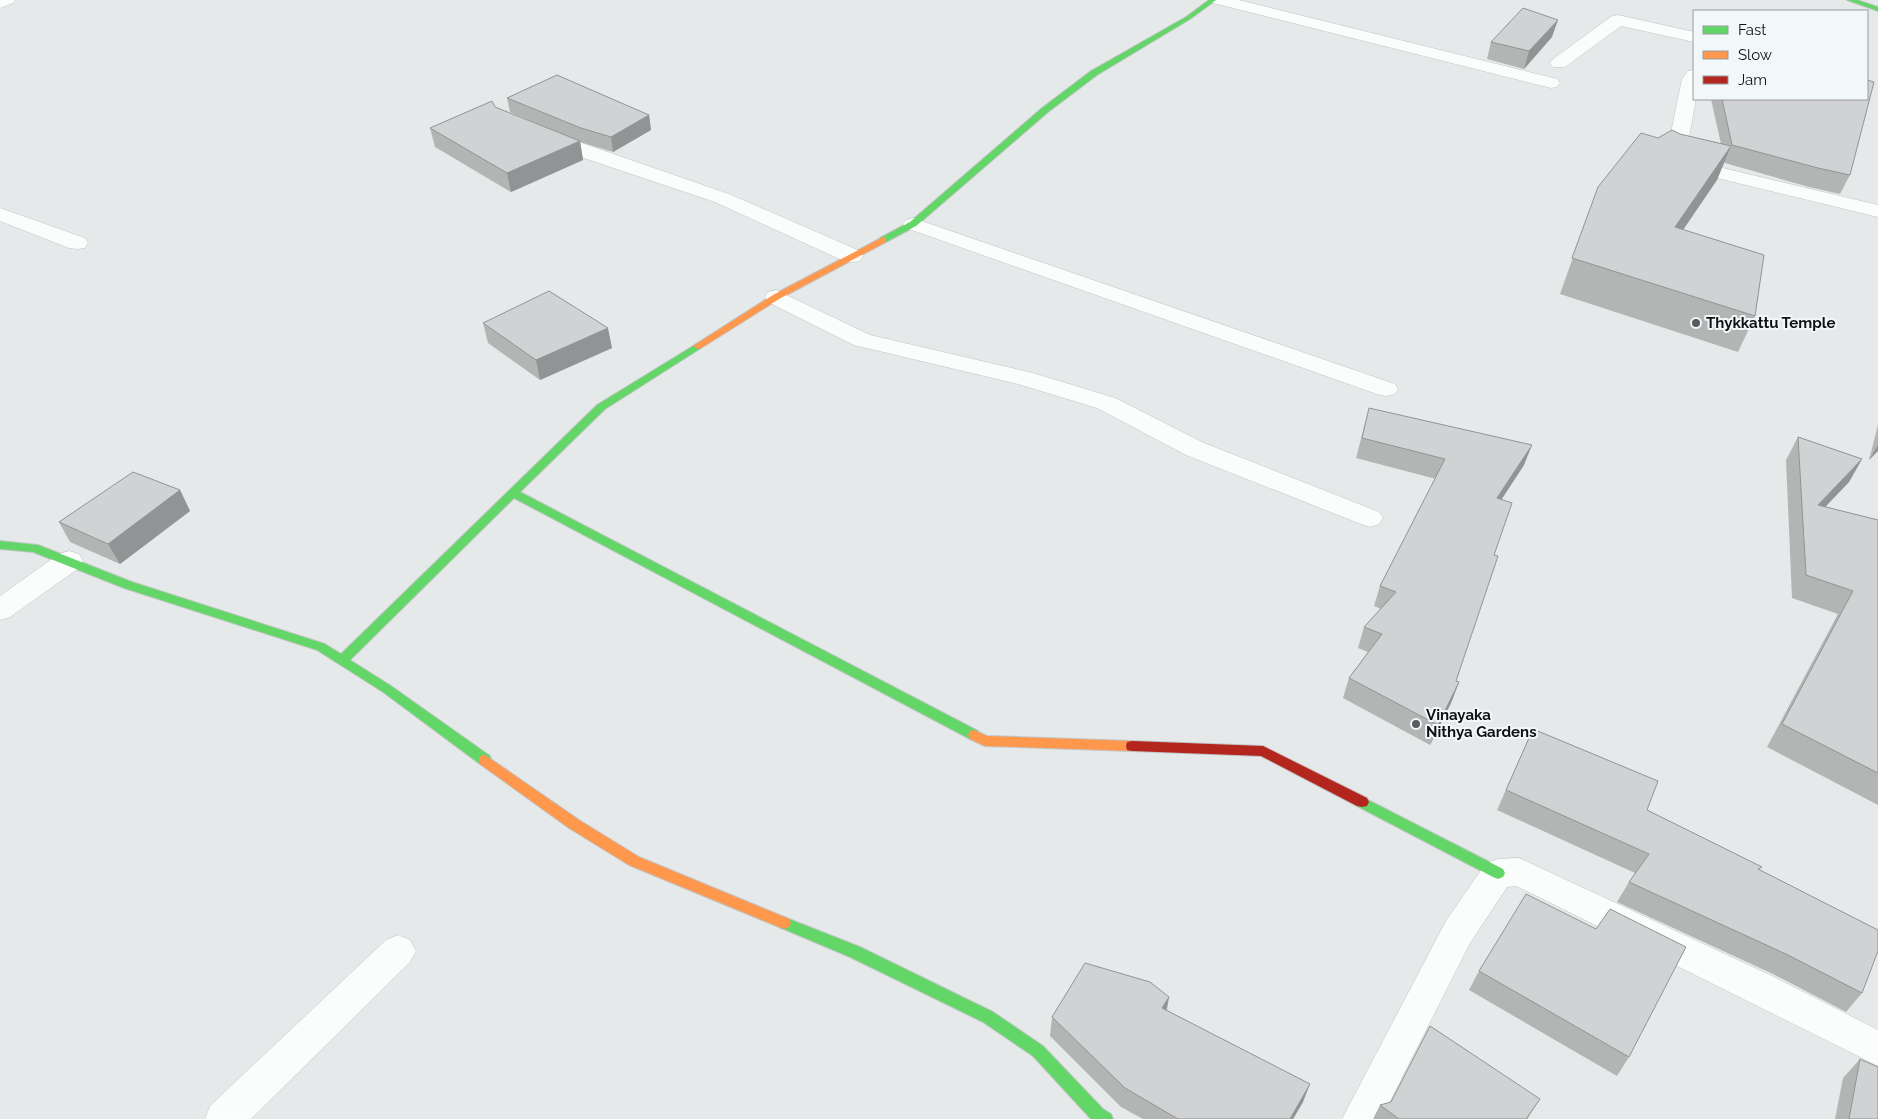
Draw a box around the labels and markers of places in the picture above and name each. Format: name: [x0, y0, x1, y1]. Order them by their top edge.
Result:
place label: Thykkattu Temple: [1706, 314, 1836, 332]
marker: Thykkattu Temple: [1690, 317, 1702, 329]
place label: Vinayaka Nithya Gardens: [1426, 706, 1537, 741]
marker: Vinayaka Nithya Gardens: [1410, 718, 1422, 730]

